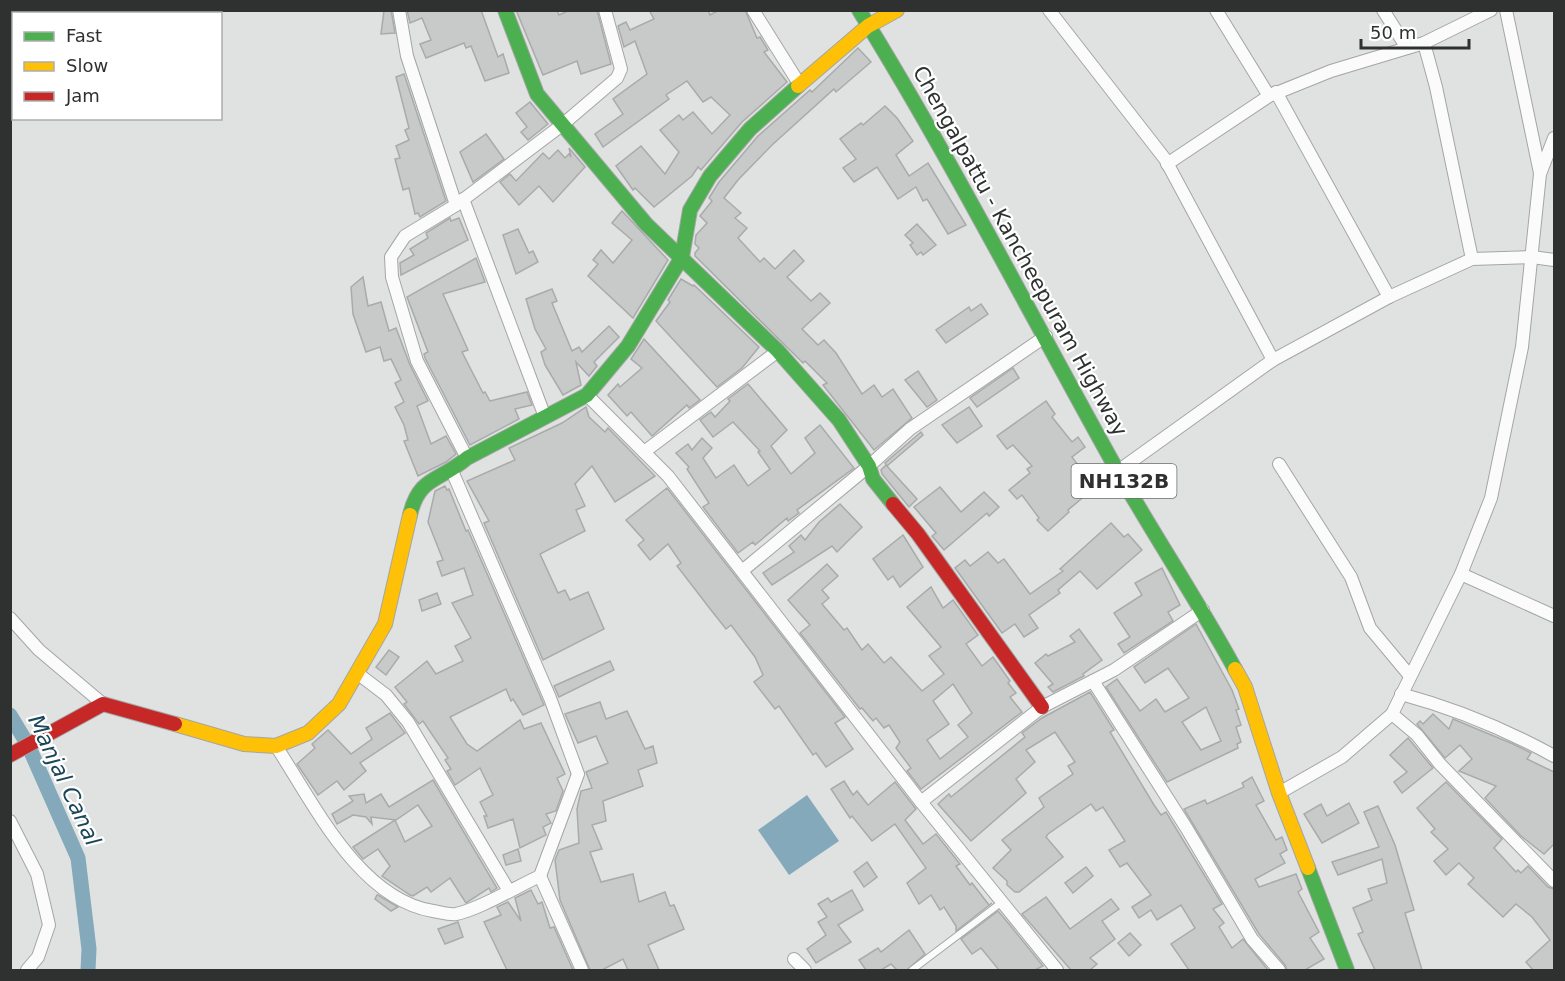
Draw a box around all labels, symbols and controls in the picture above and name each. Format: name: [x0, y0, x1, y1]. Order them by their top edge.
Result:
legend: [12, 12, 222, 120]
scale bar: [1361, 12, 1469, 50]
text: 50 m: [1370, 22, 1416, 43]
text: Fast: [66, 25, 102, 46]
text: Slow: [66, 55, 108, 76]
street label: Chengalpattu - Kancheepuram Highway: [908, 62, 1132, 440]
text: Jam: [65, 85, 100, 106]
road number: NH132B: [1072, 464, 1176, 498]
water label: Manjal Canal: [23, 711, 106, 850]

